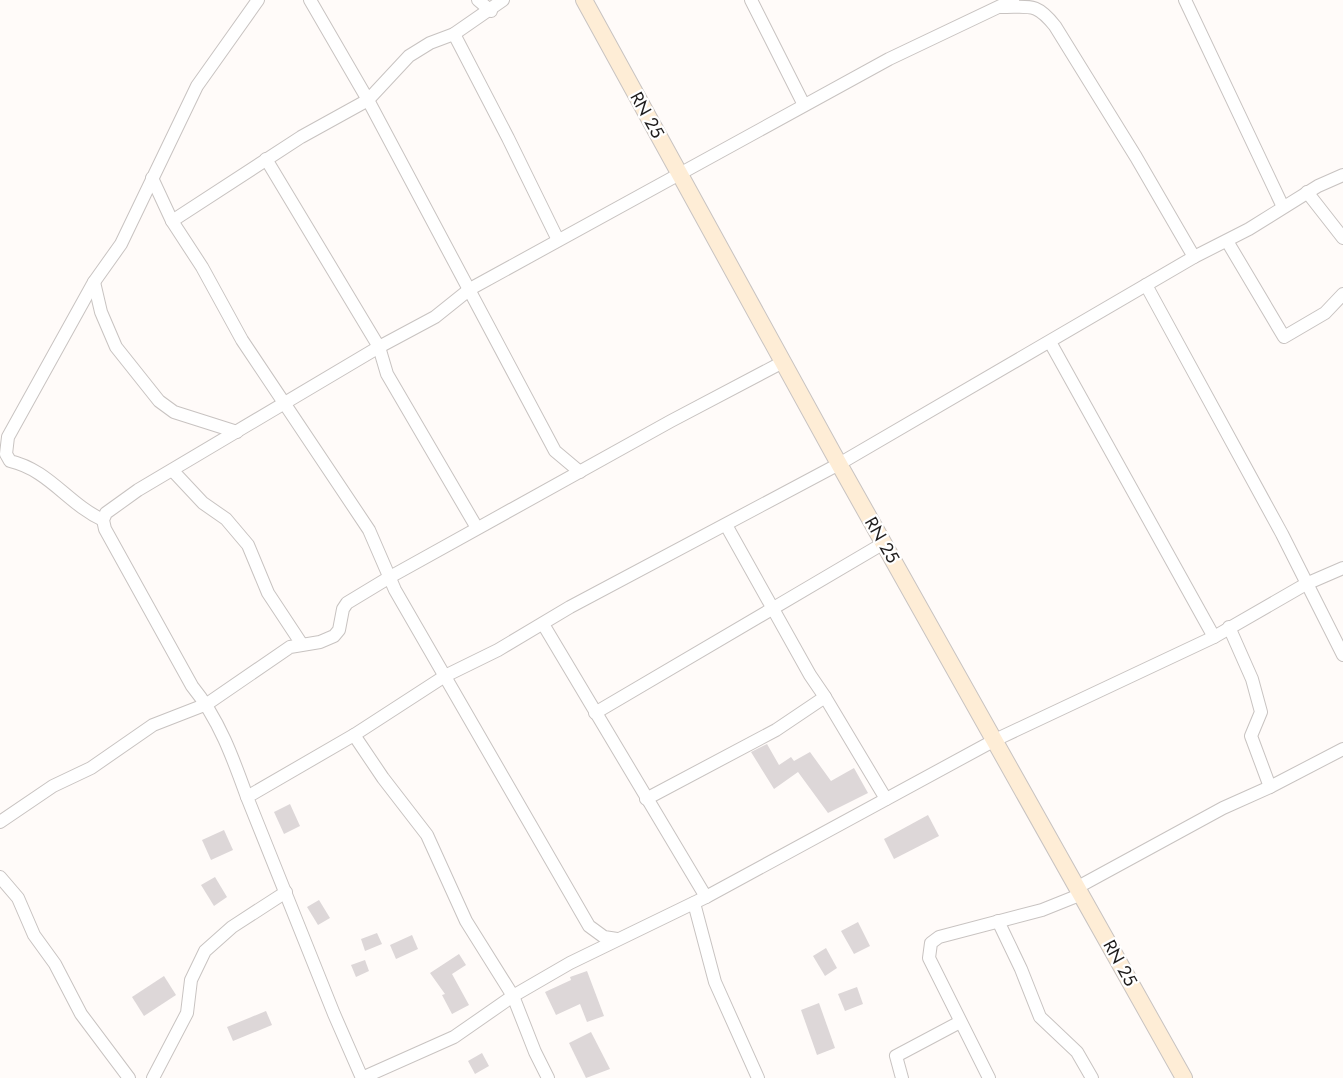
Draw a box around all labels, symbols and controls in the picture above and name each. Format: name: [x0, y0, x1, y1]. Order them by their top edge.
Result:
street label: RN 25: [624, 87, 670, 143]
street label: RN 25: [858, 512, 906, 568]
street label: RN 25: [1097, 935, 1143, 991]

